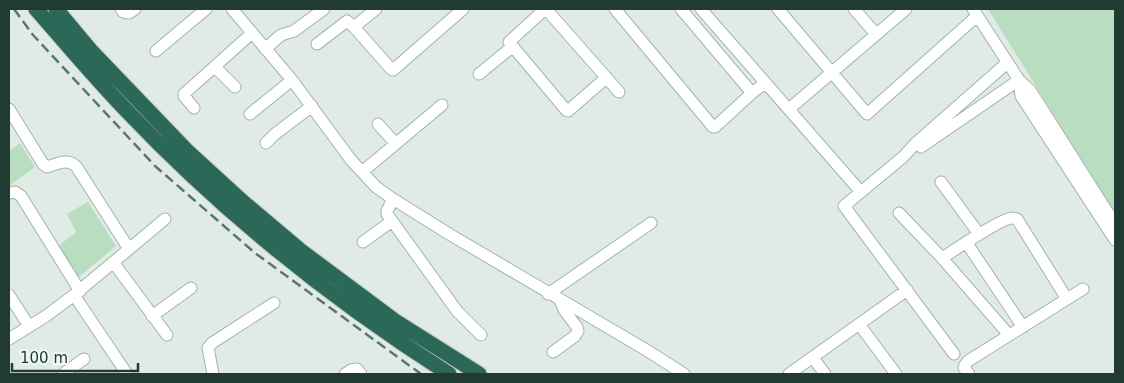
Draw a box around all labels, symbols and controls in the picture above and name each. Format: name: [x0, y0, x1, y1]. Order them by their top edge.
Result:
scale bar: [12, 340, 139, 372]
text: 100 m: [20, 349, 68, 367]

